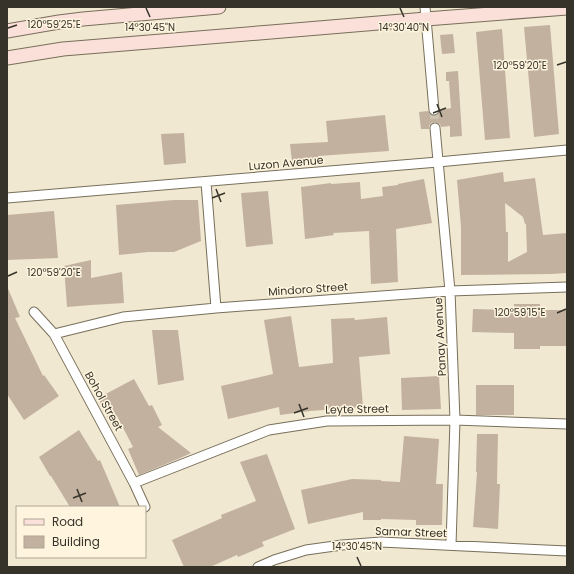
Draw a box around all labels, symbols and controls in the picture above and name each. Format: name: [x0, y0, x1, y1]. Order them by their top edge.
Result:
text: 120°59'25"E: [27, 17, 81, 32]
text: 14°30'45"N: [125, 20, 175, 35]
text: 14°30'40"N: [379, 20, 429, 35]
text: 120°59'20"E: [493, 58, 547, 73]
street label: Luzon Avenue: [248, 152, 324, 174]
text: 120°59'20"E: [27, 265, 81, 280]
street label: Mindoro Street: [268, 278, 348, 300]
street label: Panay Avenue: [430, 297, 450, 377]
text: 120°59'15"E: [494, 305, 546, 320]
street label: Bohol Street: [81, 368, 127, 434]
street label: Leyte Street: [325, 400, 389, 418]
legend: [16, 506, 146, 558]
text: Road: [52, 513, 83, 530]
street label: Samar Street: [375, 523, 447, 541]
text: Building: [52, 533, 100, 550]
text: 14°30'45"N: [332, 539, 382, 554]

